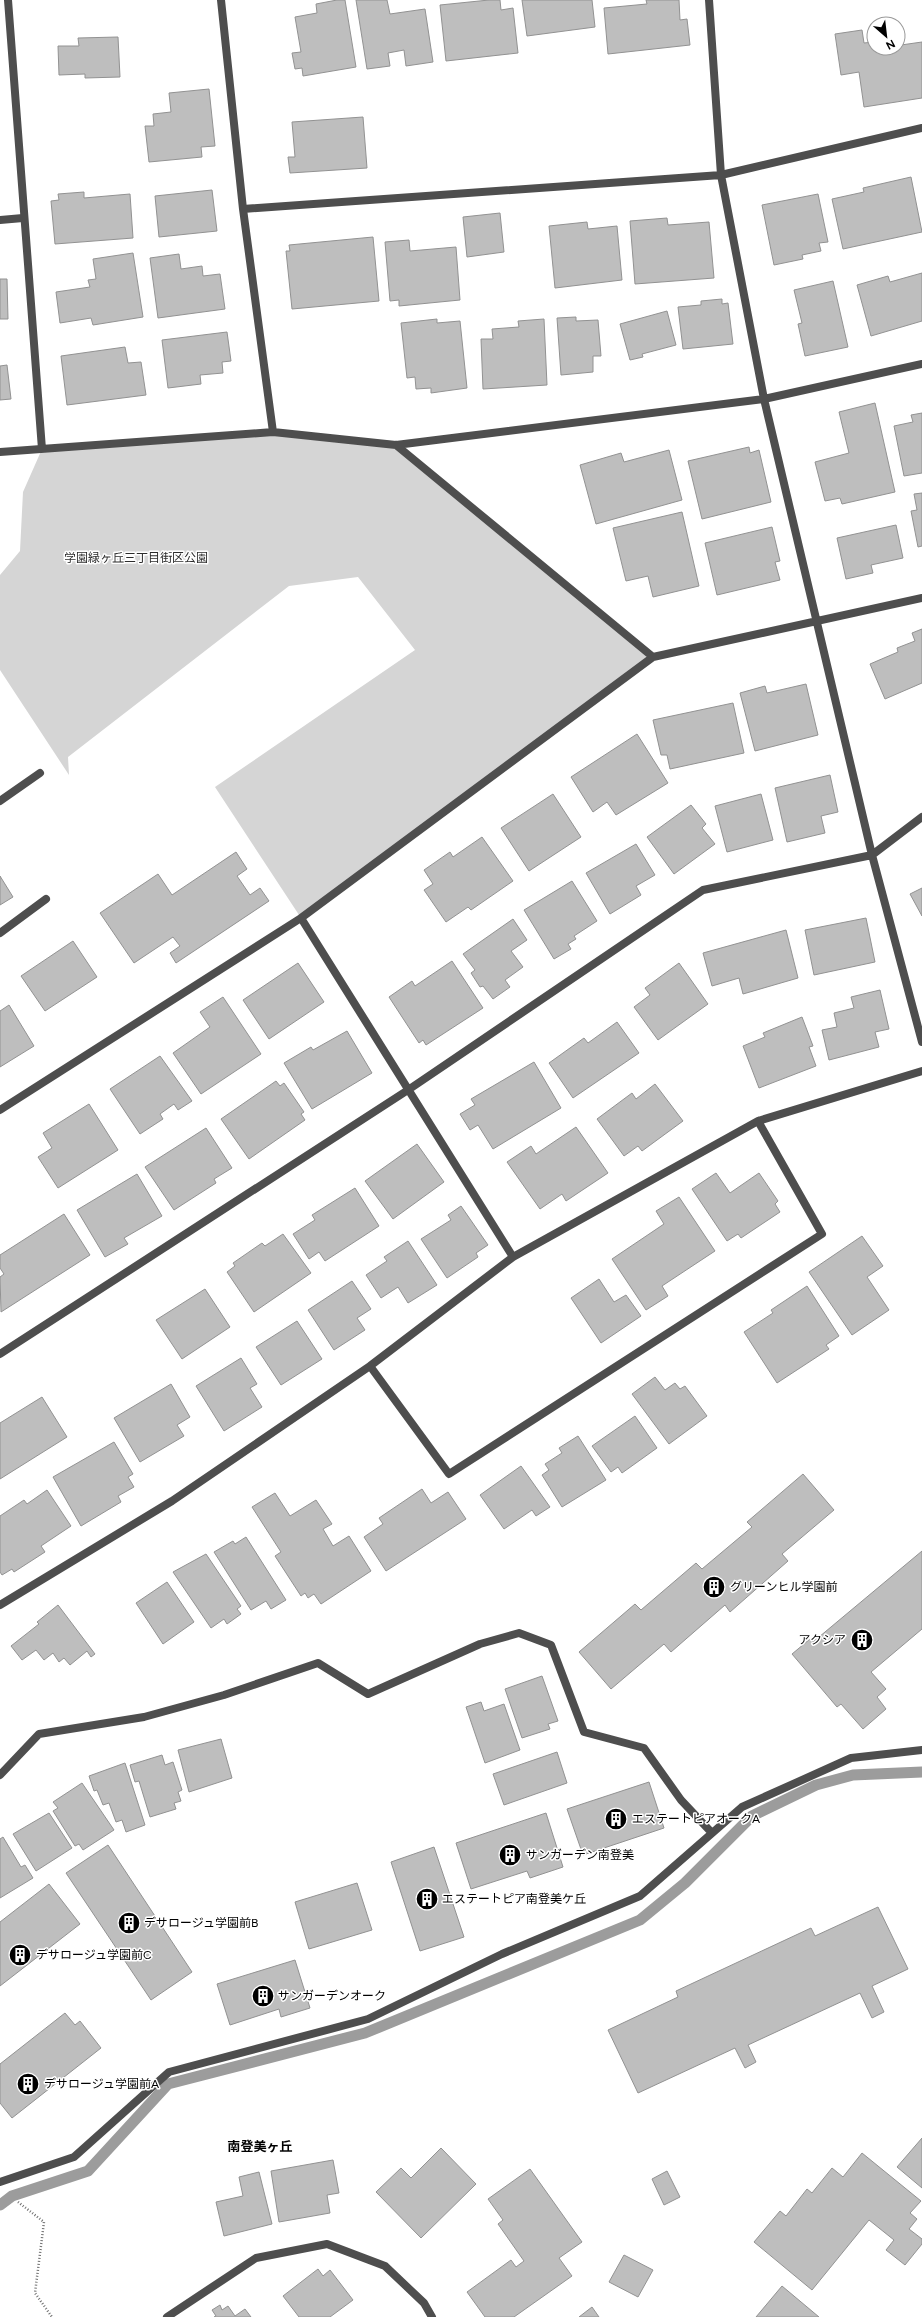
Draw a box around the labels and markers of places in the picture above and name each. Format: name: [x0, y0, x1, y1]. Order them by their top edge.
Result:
building icon: グリーンヒル学園前: [701, 1574, 727, 1600]
place label: グリーンヒル学園前: [730, 1580, 837, 1594]
building icon: アクシア: [849, 1627, 875, 1653]
place label: アクシア: [799, 1633, 846, 1647]
building icon: エステートピアオークA: [603, 1806, 629, 1832]
place label: エステートピアオークA: [632, 1812, 760, 1826]
building icon: サンガーデン南登美: [497, 1842, 523, 1868]
place label: サンガーデン南登美: [526, 1848, 634, 1862]
building icon: エステートピア南登美ケ丘: [414, 1886, 440, 1912]
place label: エステートピア南登美ケ丘: [442, 1892, 586, 1906]
building icon: デサロージュ学園前B: [116, 1910, 142, 1936]
place label: デサロージュ学園前B: [144, 1916, 258, 1930]
building icon: デサロージュ学園前C: [7, 1942, 33, 1968]
place label: デサロージュ学園前C: [36, 1948, 152, 1962]
building icon: サンガーデンオーク: [250, 1983, 276, 2009]
place label: サンガーデンオーク: [278, 1989, 386, 2003]
building icon: デサロージュ学園前A: [15, 2071, 41, 2097]
place label: デサロージュ学園前A: [44, 2077, 159, 2091]

